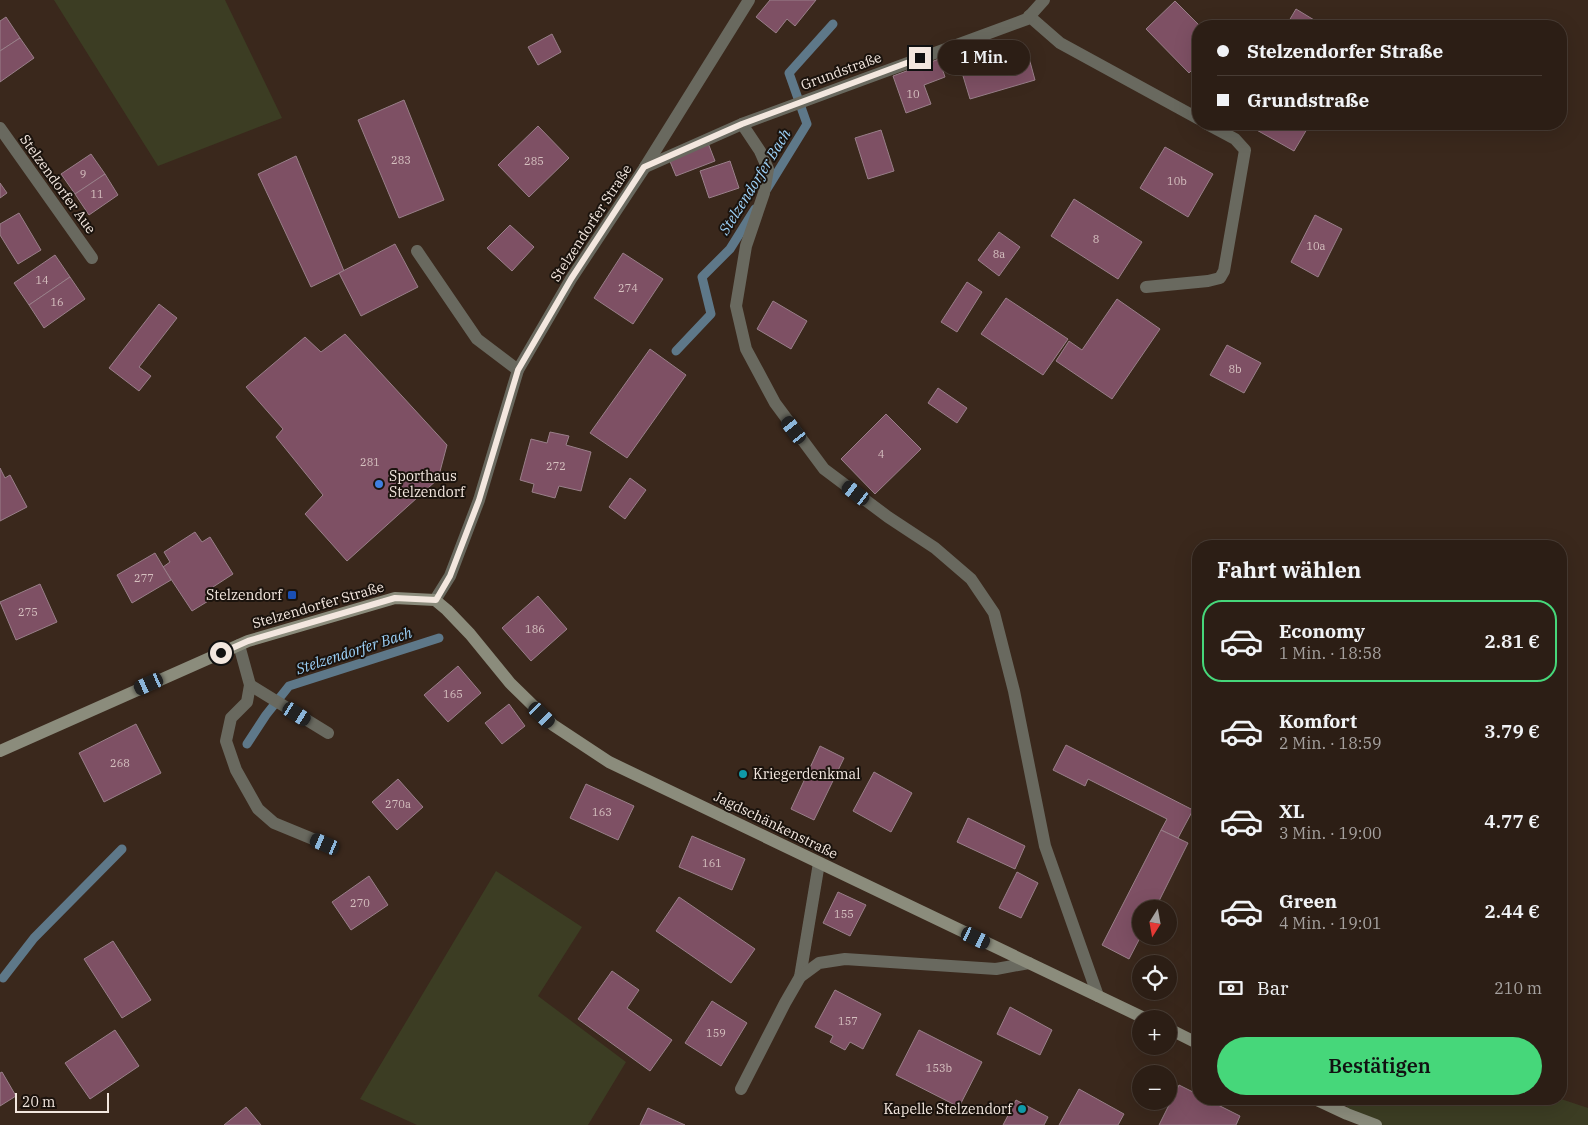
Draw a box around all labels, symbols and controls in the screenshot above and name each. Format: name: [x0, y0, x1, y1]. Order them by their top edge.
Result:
text: Stelzendorfer Straße: [1247, 39, 1443, 63]
callout: 1 Min.: [938, 40, 1030, 76]
route end: [909, 47, 931, 69]
text: 1 Min.: [960, 47, 1008, 67]
street label: Grundstraße: [798, 48, 884, 94]
house number: 10: [906, 87, 920, 101]
text: Grundstraße: [1247, 88, 1369, 112]
water label: Stelzendorfer Bach: [714, 125, 795, 239]
street label: Stelzendorfer Aue: [16, 131, 100, 237]
house number: 283: [391, 153, 411, 167]
house number: 285: [524, 154, 544, 168]
street label: Stelzendorfer Straße: [546, 161, 636, 285]
house number: 9: [80, 167, 86, 181]
house number: 10b: [1167, 174, 1187, 188]
house number: 11: [90, 187, 104, 201]
house number: 8: [1093, 232, 1099, 246]
house number: 10a: [1306, 239, 1326, 253]
house number: 8a: [993, 247, 1005, 261]
house number: 14: [35, 273, 49, 287]
house number: 274: [618, 281, 638, 295]
house number: 16: [50, 295, 64, 309]
house number: 8b: [1228, 362, 1242, 376]
car: [778, 414, 809, 446]
house number: 4: [878, 447, 885, 461]
house number: 281: [360, 455, 380, 469]
house number: 272: [546, 459, 566, 473]
place label: Sporthaus Stelzendorf: [389, 467, 466, 501]
marker: Sporthaus Stelzendorf: [373, 478, 385, 490]
car: [839, 478, 872, 508]
text: Fahrt wählen: [1217, 555, 1361, 584]
house number: 277: [134, 571, 154, 585]
street label: Stelzendorfer Straße: [250, 578, 386, 632]
place label: Stelzendorf: [206, 586, 283, 604]
marker: Stelzendorf: [286, 589, 298, 601]
house number: 275: [18, 605, 38, 619]
icon: car: [1219, 619, 1264, 664]
text: Economy: [1279, 619, 1365, 643]
house number: 186: [525, 622, 545, 636]
water label: Stelzendorfer Bach: [292, 623, 415, 679]
text: 2.81 €: [1484, 629, 1540, 653]
route start: [210, 642, 232, 664]
text: 1 Min. · 18:58: [1279, 643, 1382, 663]
car: [132, 671, 165, 697]
house number: 165: [443, 687, 463, 701]
car: [525, 699, 558, 731]
car: [280, 700, 313, 728]
icon: car: [1219, 709, 1264, 754]
text: Komfort: [1279, 709, 1357, 733]
text: 3.79 €: [1484, 719, 1540, 743]
text: 2 Min. · 18:59: [1279, 733, 1382, 753]
house number: 268: [110, 756, 130, 770]
place label: Kriegerdenkmal: [753, 765, 860, 783]
marker: Kriegerdenkmal: [737, 768, 749, 780]
street label: Jagdschänkenstraße: [711, 787, 841, 863]
house number: 270a: [385, 797, 411, 811]
icon: car: [1219, 799, 1264, 844]
text: XL: [1279, 799, 1305, 823]
house number: 163: [592, 805, 612, 819]
text: 4.77 €: [1484, 809, 1540, 833]
text: 3 Min. · 19:00: [1279, 823, 1382, 843]
car: [308, 831, 341, 857]
house number: 161: [702, 856, 722, 870]
icon: car: [1219, 889, 1264, 934]
text: Green: [1279, 889, 1337, 913]
house number: 270: [350, 896, 370, 910]
text: 2.44 €: [1484, 899, 1540, 923]
north arrow: [1132, 900, 1178, 945]
map controls: [1132, 900, 1177, 1110]
house number: 155: [834, 907, 854, 921]
text: 4 Min. · 19:01: [1279, 913, 1382, 933]
car: [959, 925, 992, 951]
button: locate: [1132, 955, 1177, 1000]
icon: cash: [1217, 974, 1245, 1002]
text: Bar: [1257, 976, 1289, 1000]
text: 210 m: [1494, 978, 1542, 998]
button: +: [1132, 1010, 1177, 1055]
house number: 157: [838, 1014, 858, 1028]
house number: 159: [706, 1026, 726, 1040]
button: Bestätigen: [1217, 1037, 1542, 1095]
house number: 153b: [926, 1061, 953, 1075]
button: −: [1132, 1065, 1177, 1110]
scale bar: [15, 1090, 109, 1113]
text: 20 m: [22, 1093, 55, 1111]
place label: Kapelle Stelzendorf: [883, 1100, 1013, 1118]
marker: Kapelle Stelzendorf: [1016, 1103, 1028, 1115]

